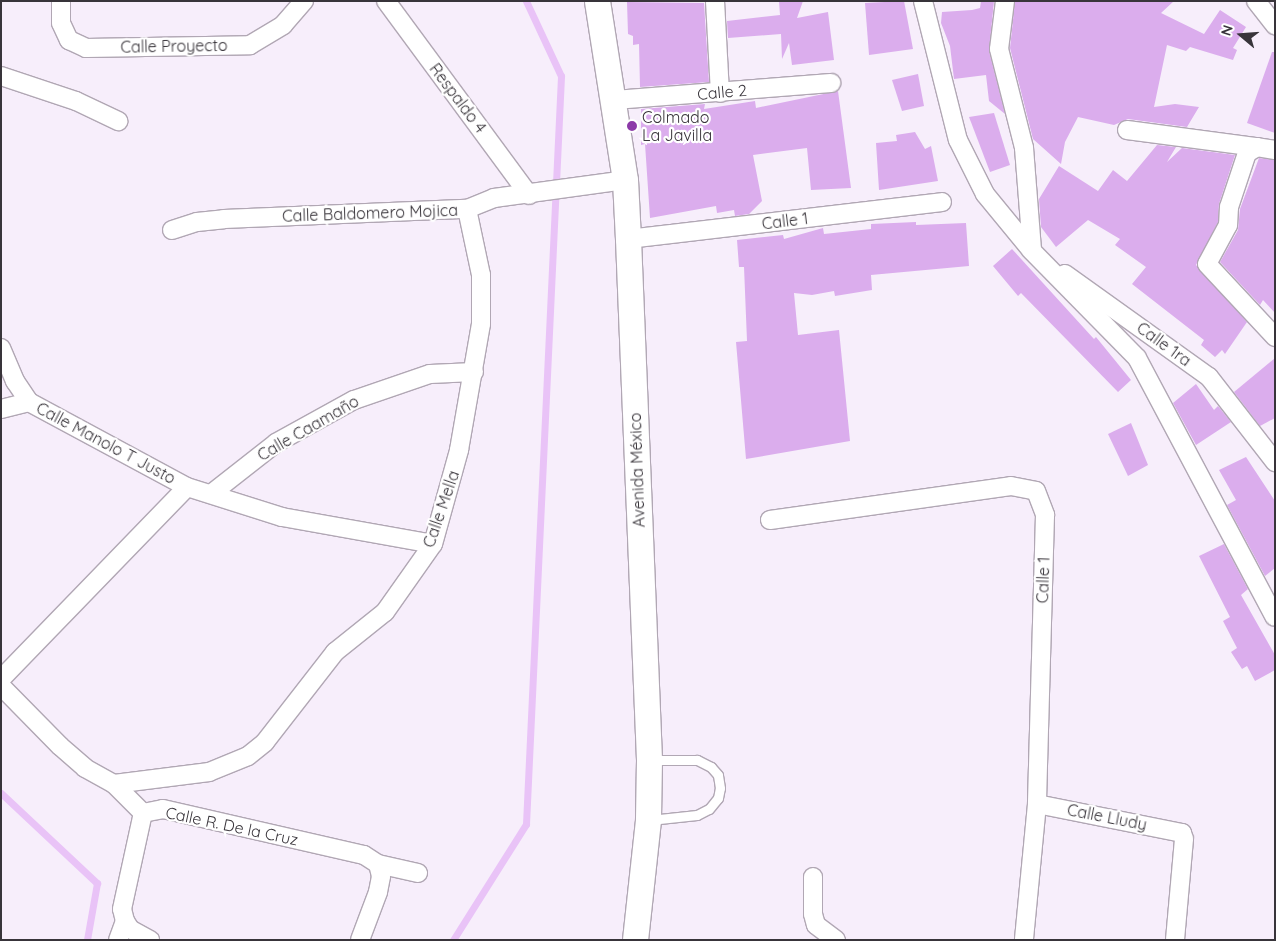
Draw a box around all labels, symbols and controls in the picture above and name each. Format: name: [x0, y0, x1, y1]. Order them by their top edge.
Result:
north arrow: [1216, 10, 1266, 60]
text: N: [1217, 23, 1237, 38]
street label: Calle Proyecto: [120, 35, 228, 57]
street label: Respaldo 4: [426, 59, 490, 137]
street label: Calle 2: [696, 80, 748, 104]
place label: Colmado La Javilla: [642, 107, 712, 145]
marker: Colmado La Javilla: [626, 120, 638, 132]
street label: Calle Baldomero Mojica: [282, 200, 458, 226]
street label: Calle 1: [761, 209, 809, 233]
street label: Calle 1ra: [1133, 318, 1195, 370]
street label: Calle Caamaño: [254, 391, 362, 465]
street label: Calle Manolo T Justo: [33, 398, 179, 488]
street label: Avenida México: [625, 412, 649, 528]
street label: Calle Mella: [419, 468, 463, 550]
street label: Calle 1: [1033, 556, 1053, 604]
street label: Calle Lludy: [1066, 800, 1148, 834]
street label: Calle R. De la Cruz: [164, 803, 300, 849]

